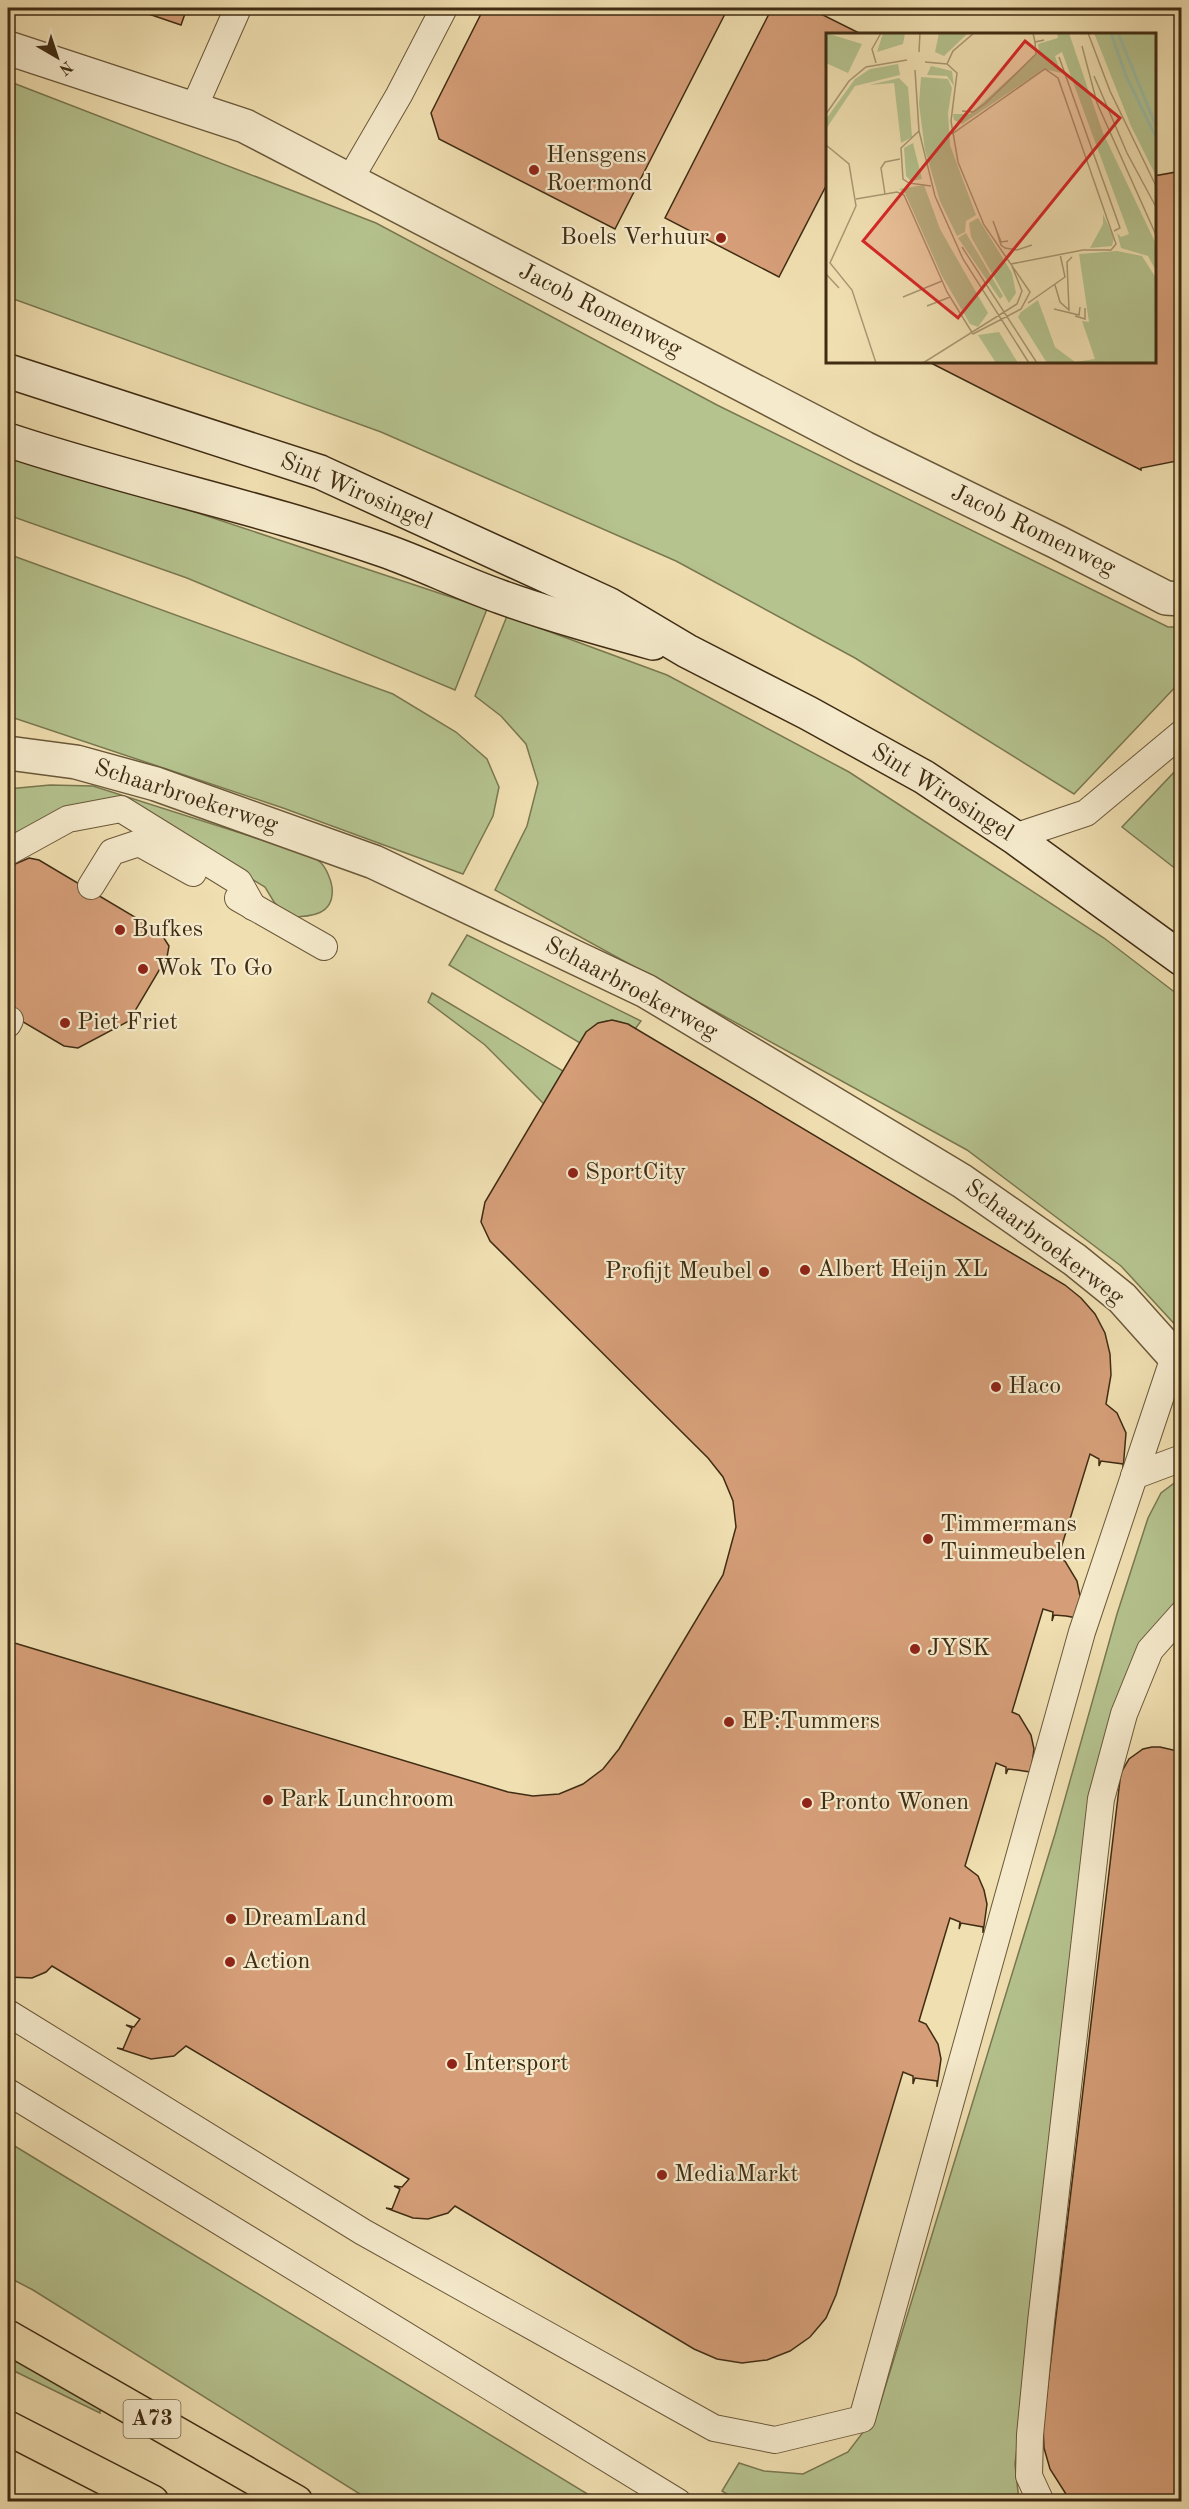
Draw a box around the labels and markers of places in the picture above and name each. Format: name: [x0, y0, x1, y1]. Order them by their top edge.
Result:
place label: Hensgens Roermond: [546, 144, 652, 196]
marker: Hensgens Roermond: [527, 163, 541, 177]
place label: Boels Verhuur: [560, 226, 709, 250]
marker: Boels Verhuur: [714, 231, 728, 245]
place label: Bufkes: [132, 918, 203, 942]
marker: Bufkes: [113, 923, 127, 937]
place label: Wok To Go: [155, 957, 273, 981]
marker: Wok To Go: [136, 962, 150, 976]
place label: Piet Friet: [77, 1011, 178, 1035]
marker: Piet Friet: [58, 1016, 72, 1030]
place label: SportCity: [585, 1161, 686, 1185]
marker: SportCity: [566, 1166, 580, 1180]
place label: Albert Heijn XL: [817, 1258, 988, 1282]
place label: Profijt Meubel: [605, 1260, 752, 1284]
marker: Albert Heijn XL: [798, 1263, 812, 1277]
marker: Profijt Meubel: [757, 1265, 771, 1279]
place label: Haco: [1008, 1375, 1061, 1399]
marker: Haco: [989, 1380, 1003, 1394]
place label: Timmermans Tuinmeubelen: [940, 1513, 1086, 1565]
marker: Timmermans Tuinmeubelen: [921, 1532, 935, 1546]
place label: JYSK: [927, 1637, 990, 1661]
marker: JYSK: [908, 1642, 922, 1656]
place label: EP:Tummers: [741, 1710, 880, 1734]
marker: EP:Tummers: [722, 1715, 736, 1729]
place label: Park Lunchroom: [280, 1788, 454, 1812]
place label: Pronto Wonen: [819, 1791, 969, 1815]
marker: Park Lunchroom: [261, 1793, 275, 1807]
marker: Pronto Wonen: [800, 1796, 814, 1810]
place label: DreamLand: [243, 1907, 367, 1931]
marker: DreamLand: [224, 1912, 238, 1926]
place label: Action: [242, 1950, 311, 1974]
marker: Action: [223, 1955, 237, 1969]
place label: Intersport: [464, 2052, 569, 2076]
marker: Intersport: [445, 2057, 459, 2071]
place label: MediaMarkt: [674, 2163, 799, 2187]
marker: MediaMarkt: [655, 2168, 669, 2182]

